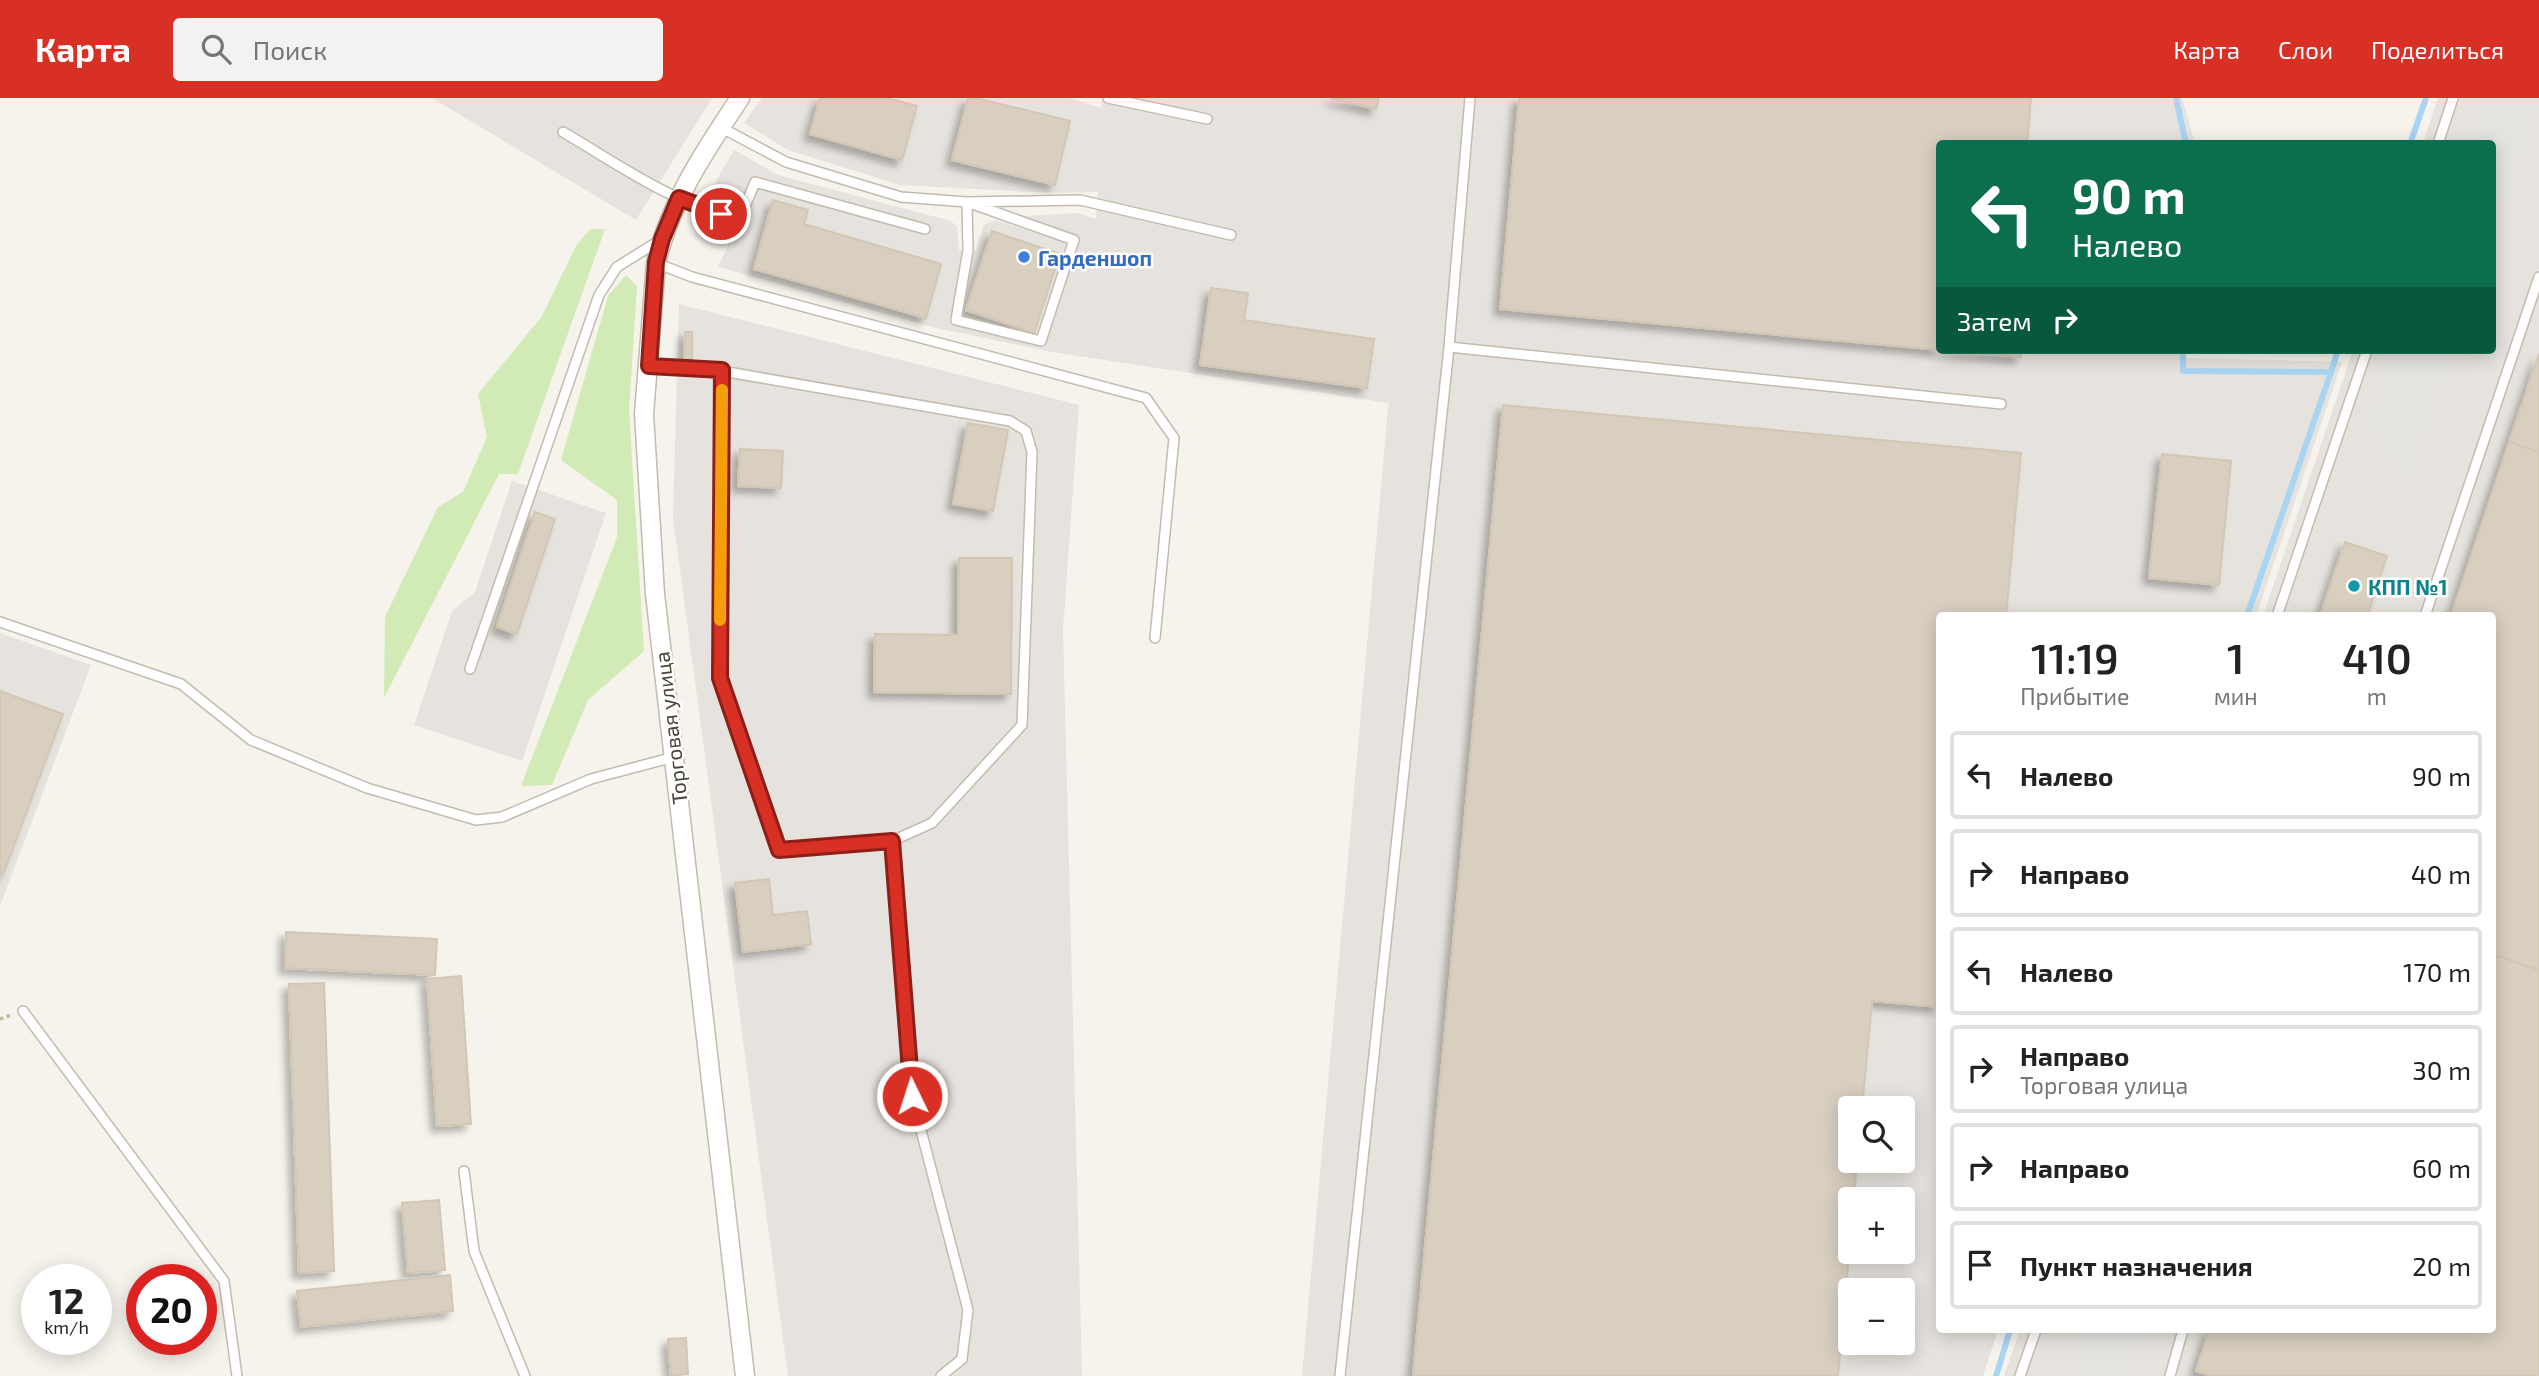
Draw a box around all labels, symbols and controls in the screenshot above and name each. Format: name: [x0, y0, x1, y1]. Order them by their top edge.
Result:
search box: [173, 18, 663, 81]
text: Карта: [35, 29, 131, 69]
icon: search: [197, 30, 235, 68]
text: Поиск: [253, 34, 327, 65]
text: Карта: [2173, 35, 2240, 64]
text: Слои: [2278, 35, 2333, 64]
text: Поделиться: [2371, 35, 2504, 64]
text: 90 m: [2072, 165, 2186, 224]
icon: left: [1957, 168, 2048, 259]
pin: [691, 184, 751, 244]
icon: arrive: [702, 195, 740, 233]
text: Налево: [2072, 225, 2182, 263]
place label: Гарденшоп: [1038, 245, 1152, 270]
marker: Гарденшоп: [1016, 249, 1032, 265]
icon: right: [2046, 301, 2084, 339]
text: Затем: [1957, 305, 2032, 336]
place label: КПП №1: [2368, 574, 2448, 599]
marker: КПП №1: [2346, 578, 2362, 594]
text: 11:19: [2031, 632, 2119, 682]
text: 1: [2227, 632, 2244, 682]
text: 410: [2342, 632, 2412, 682]
street label: Торговая улица: [648, 650, 693, 806]
text: Прибытие: [2020, 682, 2129, 710]
text: мин: [2214, 682, 2258, 710]
text: m: [2367, 682, 2387, 710]
icon: left: [1961, 756, 1999, 794]
text: Налево: [2020, 760, 2113, 791]
text: 90 m: [2412, 760, 2471, 791]
icon: right: [1961, 854, 1999, 892]
text: Направо: [2020, 858, 2129, 889]
text: 40 m: [2411, 858, 2471, 889]
icon: left: [1961, 952, 1999, 990]
text: Налево: [2020, 956, 2113, 987]
text: 170 m: [2403, 956, 2471, 987]
text: Направо: [2020, 1040, 2129, 1071]
icon: right: [1961, 1050, 1999, 1088]
text: 30 m: [2412, 1054, 2471, 1085]
position arrow: [875, 1059, 949, 1133]
text: Торговая улица: [2020, 1071, 2188, 1099]
map controls: [1838, 1096, 1915, 1355]
button: search: [1838, 1096, 1915, 1173]
icon: right: [1961, 1148, 1999, 1186]
text: Направо: [2020, 1152, 2129, 1183]
text: 60 m: [2412, 1152, 2471, 1183]
button: +: [1838, 1187, 1915, 1264]
icon: arrive: [1961, 1246, 1999, 1284]
text: Пункт назначения: [2020, 1250, 2253, 1281]
text: 20 m: [2412, 1250, 2471, 1281]
speed limit sign: 20: [126, 1264, 217, 1355]
button: −: [1838, 1278, 1915, 1355]
text: 12: [49, 1279, 84, 1321]
text: km/h: [44, 1316, 89, 1338]

